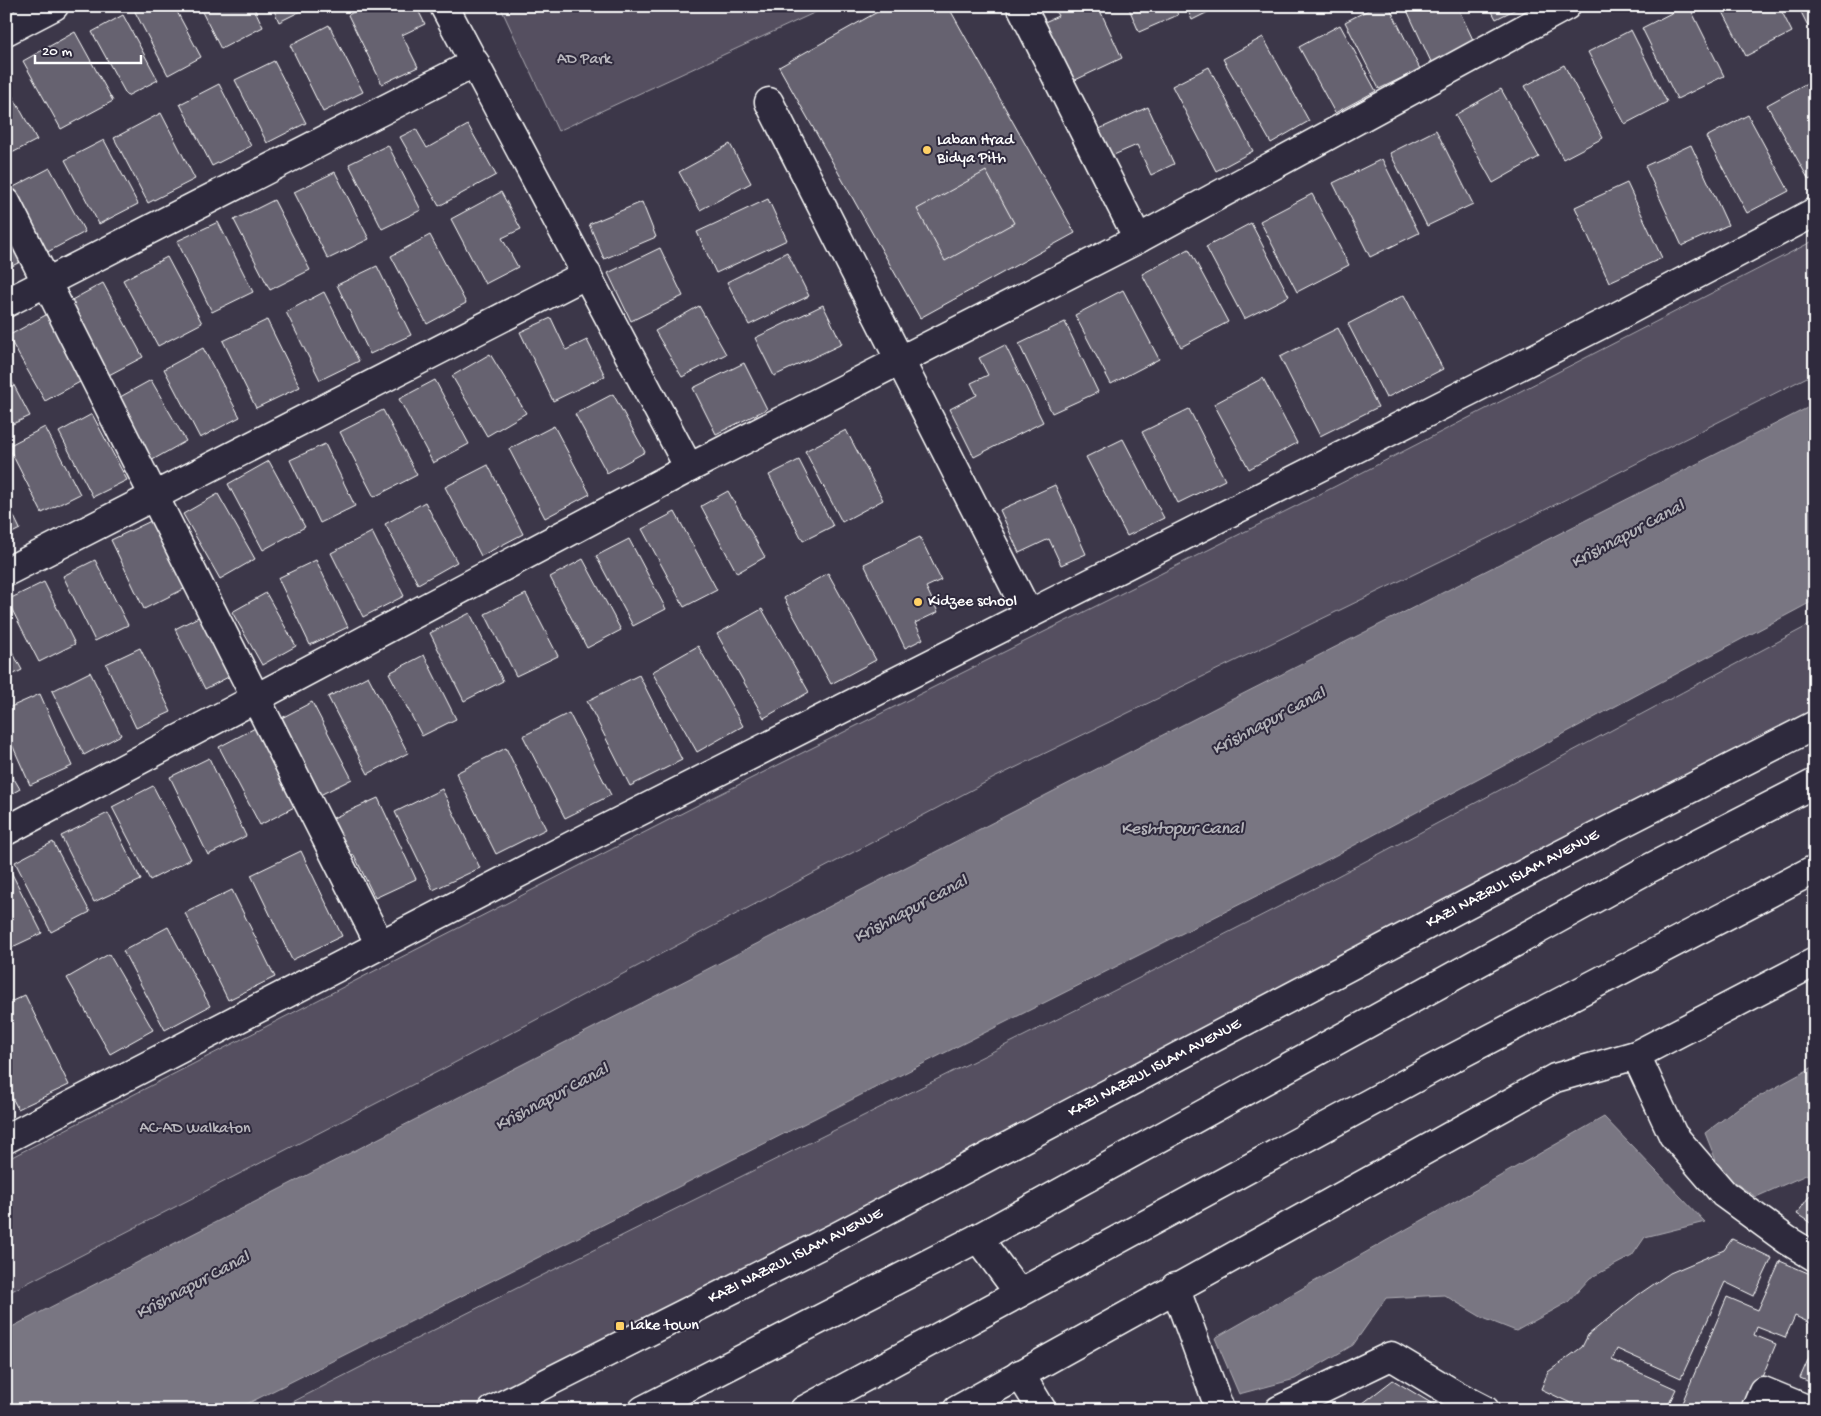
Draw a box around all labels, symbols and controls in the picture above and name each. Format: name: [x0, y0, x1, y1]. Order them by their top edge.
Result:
scale bar: [35, 32, 141, 64]
text: 20 m: [42, 43, 72, 61]
park label: AD Park: [557, 51, 613, 70]
place label: Laban Hrad Bidya Pith: [936, 132, 1015, 169]
marker: Laban Hrad Bidya Pith: [921, 144, 933, 156]
water label: Krishnapur Canal: [1568, 496, 1689, 574]
place label: Kidzee school: [928, 593, 1017, 612]
marker: Kidzee school: [912, 596, 924, 608]
water label: Krishnapur Canal: [1209, 683, 1330, 761]
water label: Keshtopur Canal: [1121, 819, 1244, 840]
street label: KAZI NAZRUL ISLAM AVENUE: [1423, 826, 1604, 934]
water label: Krishnapur Canal: [851, 871, 972, 949]
street label: KAZI NAZRUL ISLAM AVENUE: [1065, 1015, 1246, 1123]
water label: Krishnapur Canal: [492, 1059, 613, 1137]
park label: AC-AD Walkaton: [139, 1120, 251, 1139]
street label: KAZI NAZRUL ISLAM AVENUE: [706, 1204, 887, 1309]
water label: Krishnapur Canal: [133, 1247, 254, 1325]
place label: Lake town: [630, 1317, 699, 1336]
marker: Lake town: [614, 1320, 626, 1332]

